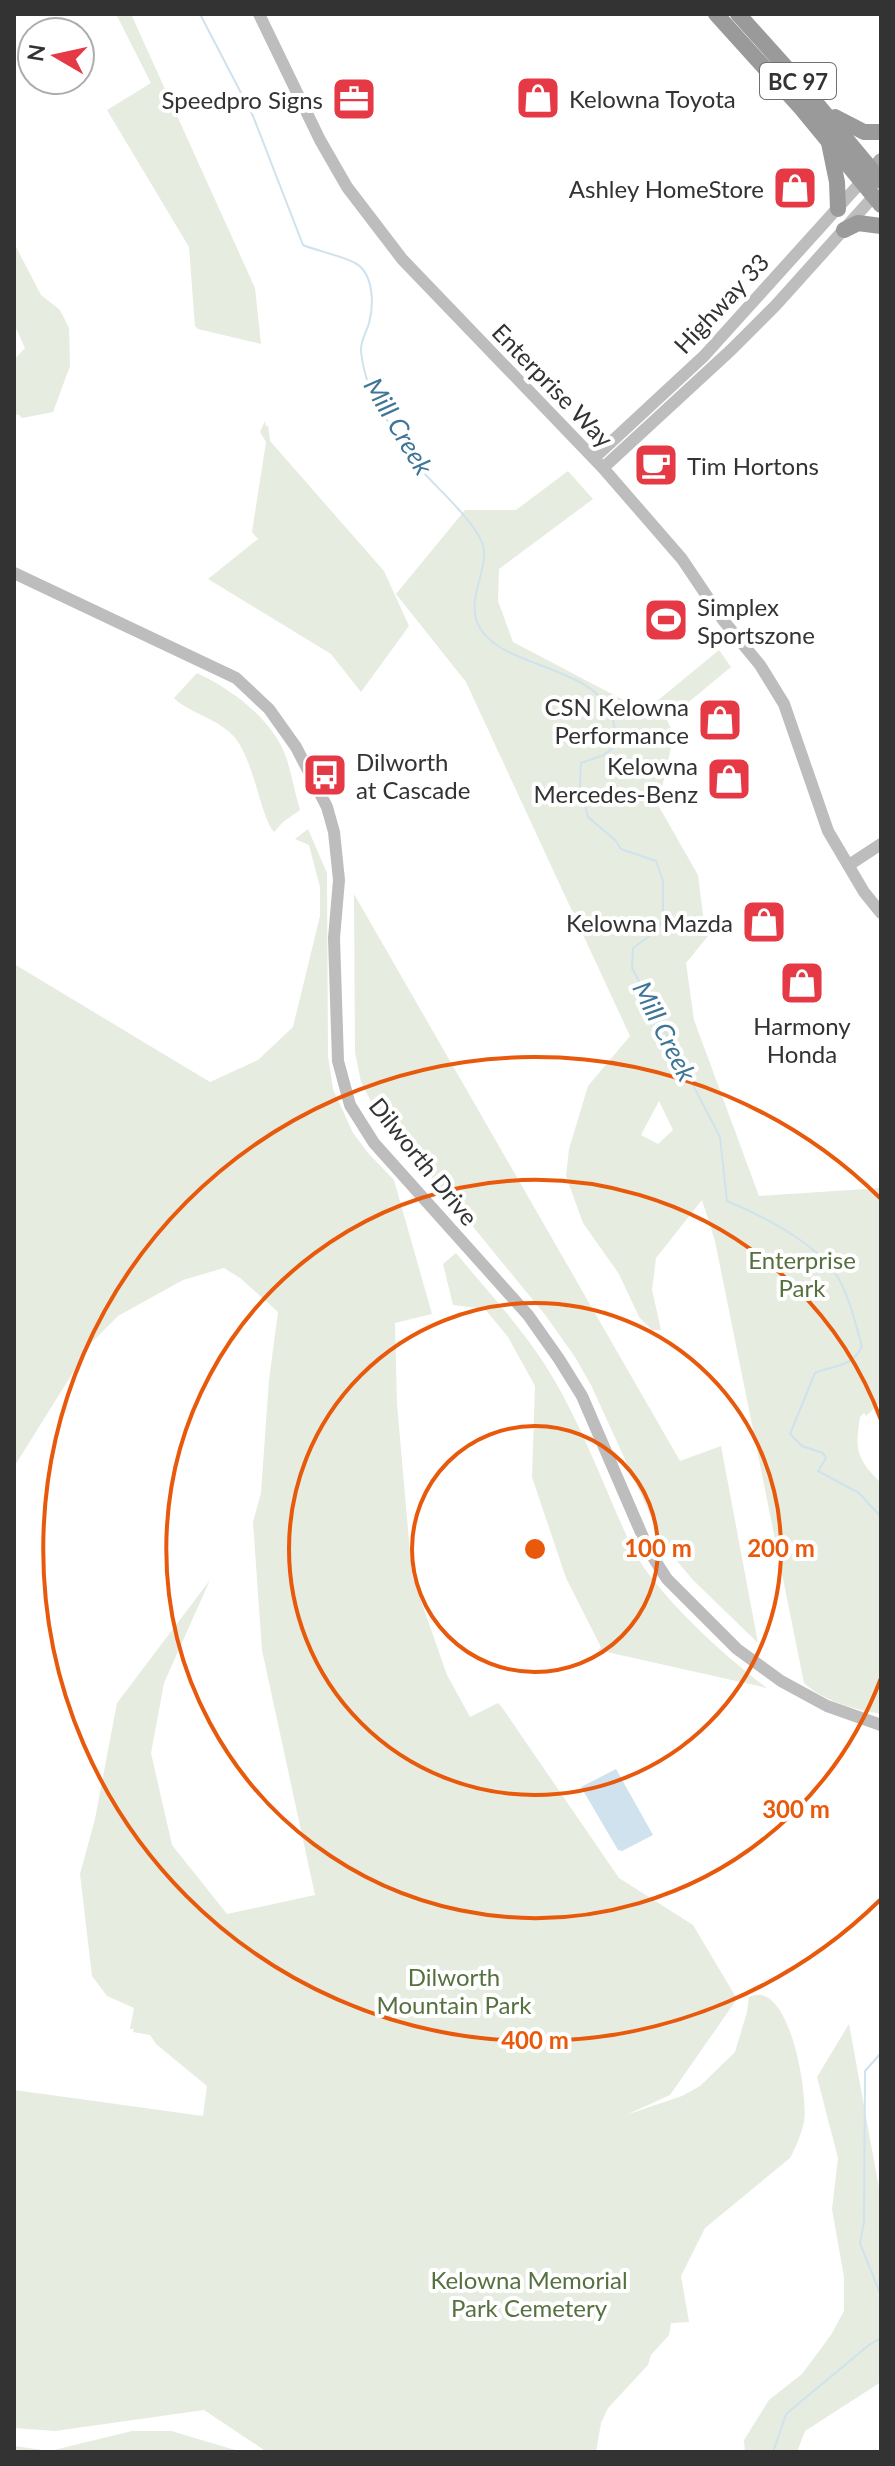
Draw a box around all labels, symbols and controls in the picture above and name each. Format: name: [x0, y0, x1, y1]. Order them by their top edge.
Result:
north arrow: [16, 16, 96, 96]
text: N: [21, 42, 50, 63]
road number: BC 97: [760, 63, 836, 99]
shop icon: Kelowna Toyota: [514, 74, 562, 122]
office icon: Speedpro Signs: [330, 75, 378, 123]
place label: Kelowna Toyota: [569, 84, 736, 113]
place label: Speedpro Signs: [162, 85, 323, 114]
shop icon: Ashley HomeStore: [771, 164, 819, 212]
place label: Ashley HomeStore: [569, 174, 764, 203]
street label: Highway 33: [667, 247, 775, 359]
street label: Enterprise Way: [487, 317, 620, 453]
water label: Mill Creek: [358, 372, 441, 481]
cafe icon: Tim Hortons: [632, 441, 680, 489]
place label: Tim Hortons: [687, 451, 819, 480]
place label: Simplex Sportszone: [697, 592, 815, 649]
sports icon: Simplex Sportszone: [642, 596, 690, 644]
place label: CSN Kelowna Performance: [545, 692, 689, 749]
shop icon: CSN Kelowna Performance: [696, 696, 744, 744]
place label: Dilworth at Cascade: [356, 747, 470, 804]
bus stop icon: Dilworth at Cascade: [301, 751, 349, 799]
place label: Kelowna Mercedes-Benz: [534, 751, 698, 808]
shop icon: Kelowna Mercedes-Benz: [705, 755, 753, 803]
shop icon: Kelowna Mazda: [740, 898, 788, 946]
place label: Kelowna Mazda: [566, 908, 733, 937]
shop icon: Harmony Honda: [778, 959, 826, 1007]
water label: Mill Creek: [626, 976, 704, 1087]
place label: Harmony Honda: [753, 1011, 851, 1068]
street label: Dilworth Drive: [364, 1091, 484, 1231]
park label: Enterprise Park: [748, 1245, 856, 1302]
text: 100 m: [624, 1533, 692, 1562]
text: 200 m: [747, 1533, 815, 1562]
centre of rings: [521, 1535, 549, 1563]
text: 300 m: [762, 1794, 830, 1823]
park label: Dilworth Mountain Park: [377, 1962, 532, 2019]
text: 400 m: [501, 2025, 569, 2054]
park label: Kelowna Memorial Park Cemetery: [430, 2265, 628, 2322]

